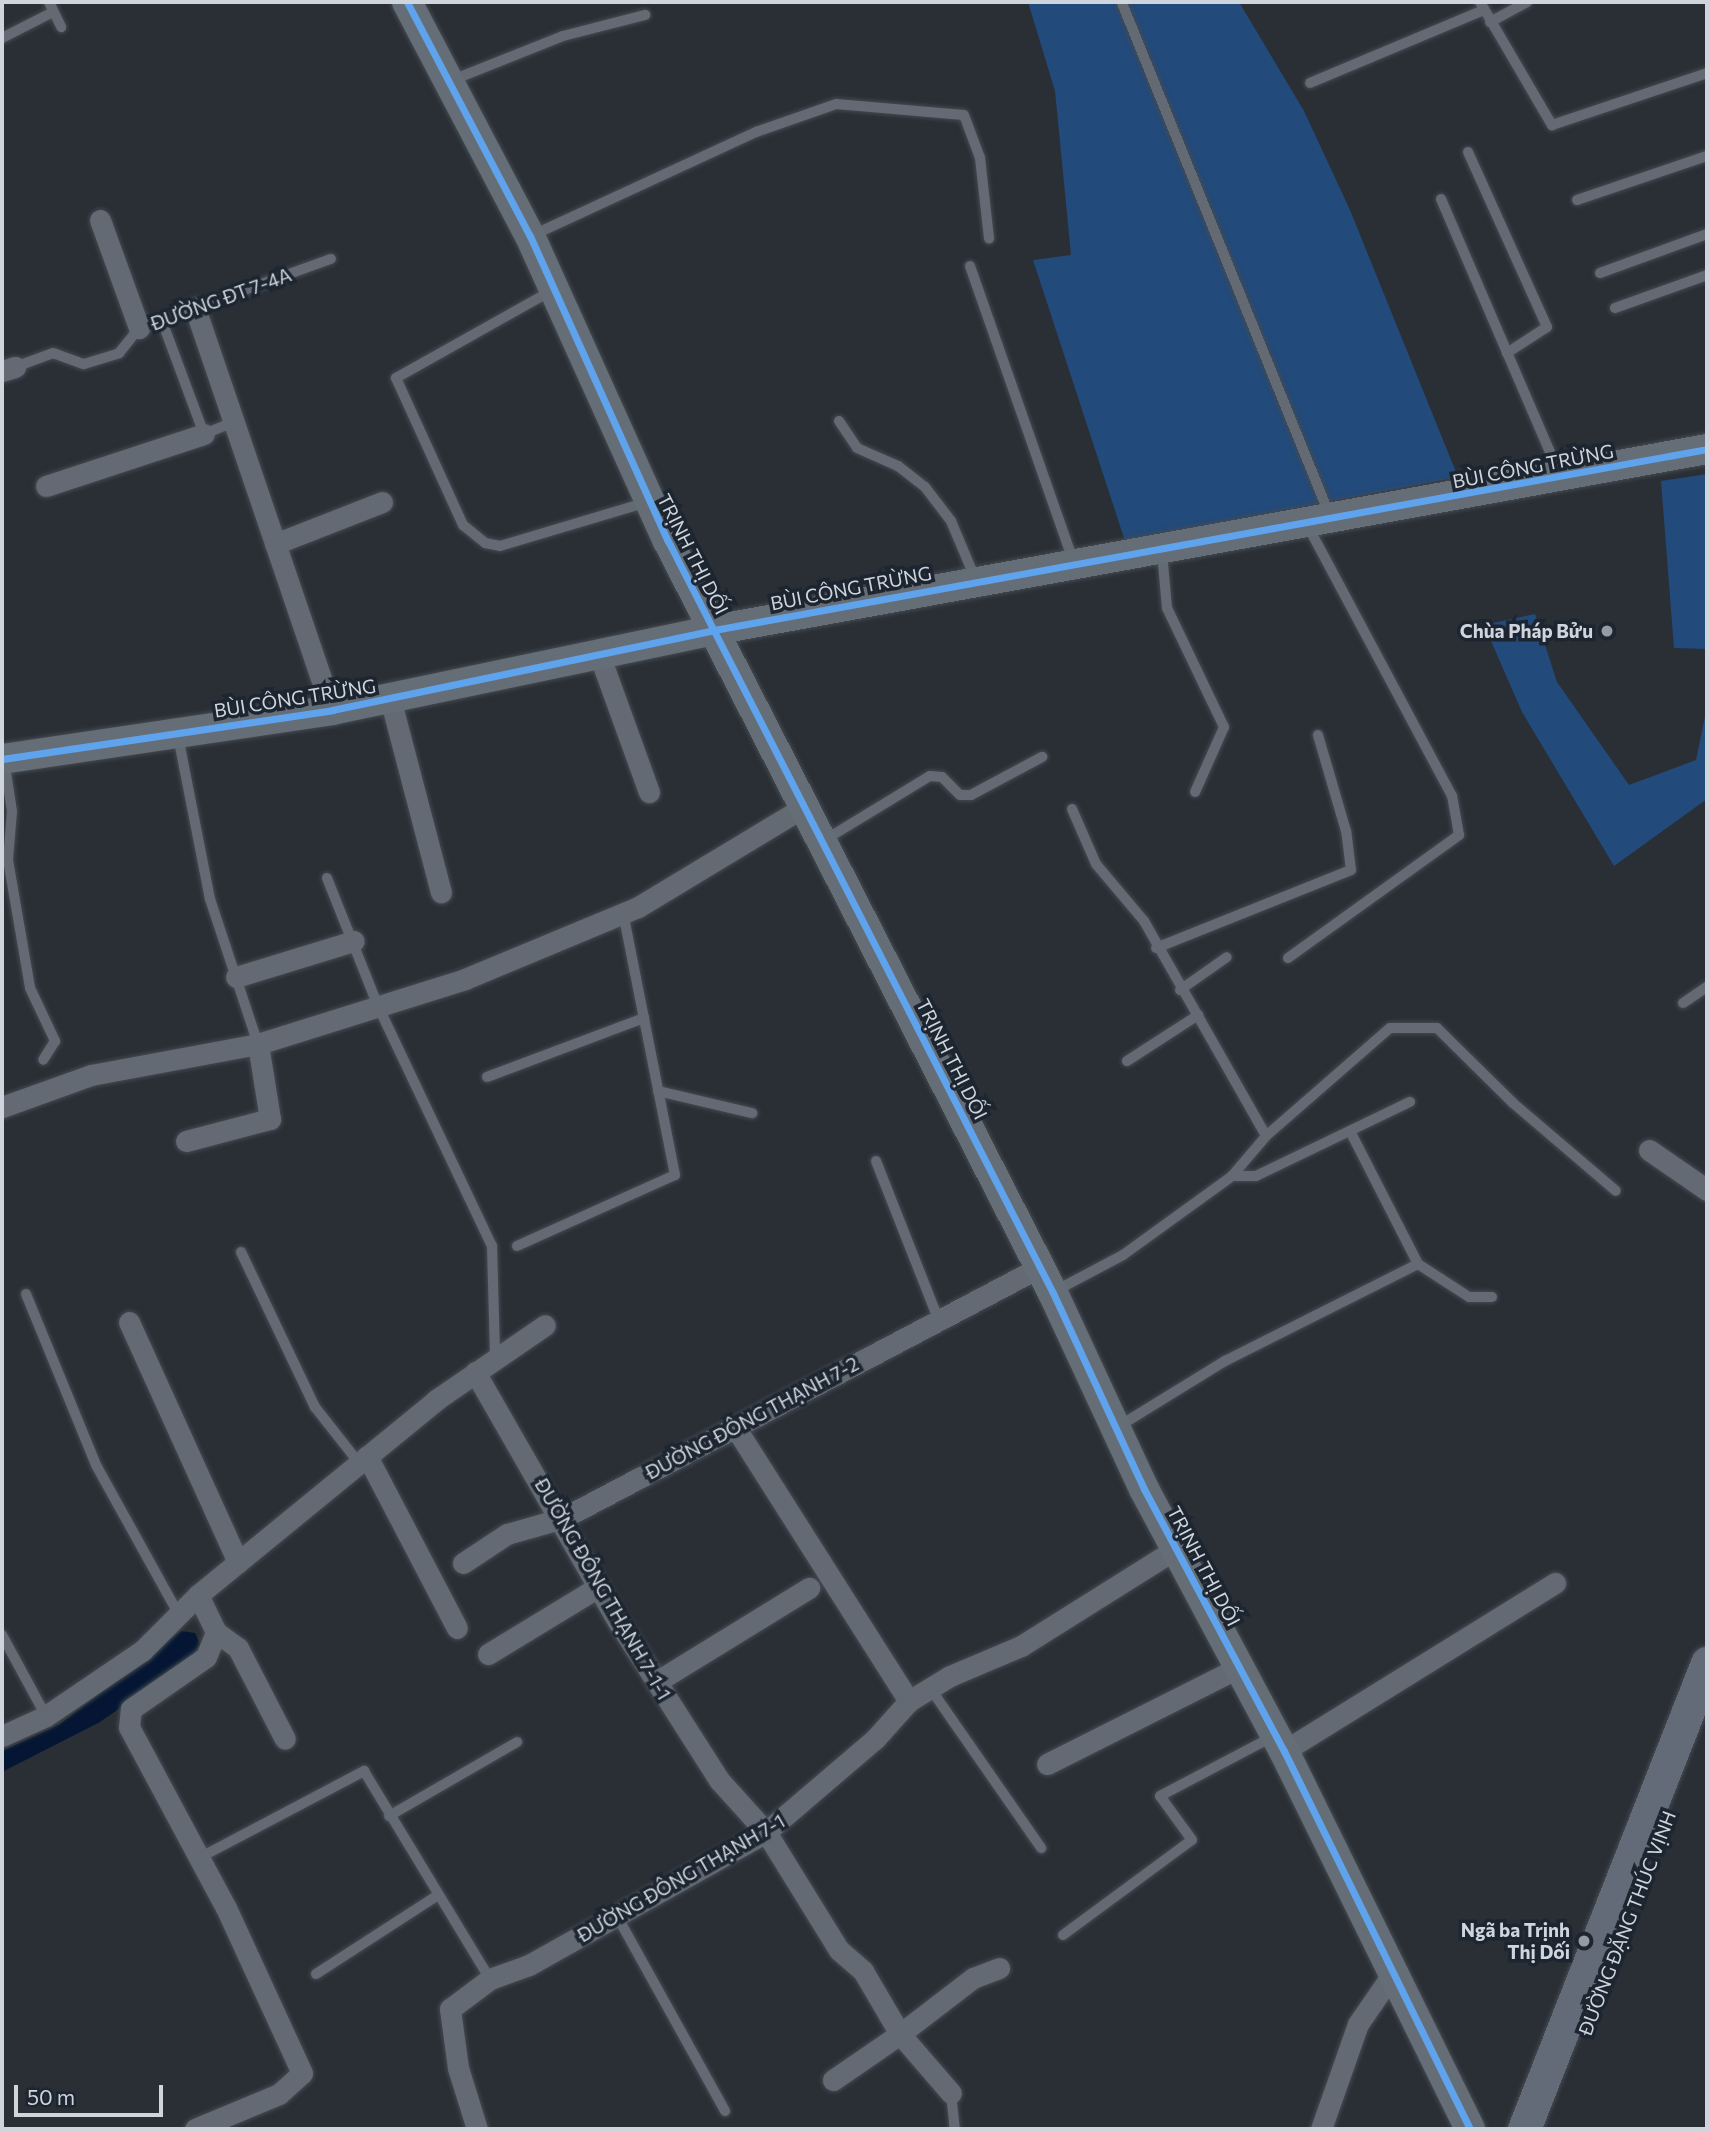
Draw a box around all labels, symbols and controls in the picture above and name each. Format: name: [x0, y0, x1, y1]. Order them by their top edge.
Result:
street label: ĐƯỜNG ĐT 7-4A: [147, 263, 295, 335]
street label: BÙI CÔNG TRỪNG: [1451, 439, 1615, 493]
street label: TRỊNH THỊ DỐI: [653, 490, 733, 618]
street label: BÙI CÔNG TRỪNG: [769, 561, 933, 615]
place label: Chùa Pháp Bửu: [1460, 620, 1593, 642]
marker: Chùa Pháp Bửu: [1599, 623, 1615, 639]
street label: BÙI CÔNG TRỪNG: [212, 674, 378, 722]
street label: TRỊNH THỊ DỐI: [912, 995, 992, 1123]
street label: ĐƯỜNG ĐÔNG THẠNH 7-2: [642, 1352, 862, 1484]
street label: ĐƯỜNG ĐÔNG THẠNH 7-1-1: [530, 1474, 676, 1704]
street label: TRỊNH THỊ DỐI: [1163, 1502, 1245, 1630]
street label: ĐƯỜNG ĐẶNG THÚC VỊNH: [1574, 1808, 1680, 2038]
street label: ĐƯỜNG ĐÔNG THẠNH 7-1: [573, 1809, 789, 1947]
place label: Ngã ba Trịnh Thị Dối: [1461, 1919, 1570, 1963]
marker: Ngã ba Trịnh Thị Dối: [1576, 1933, 1592, 1949]
scale bar: [18, 2072, 166, 2116]
text: 50 m: [27, 2084, 75, 2109]

